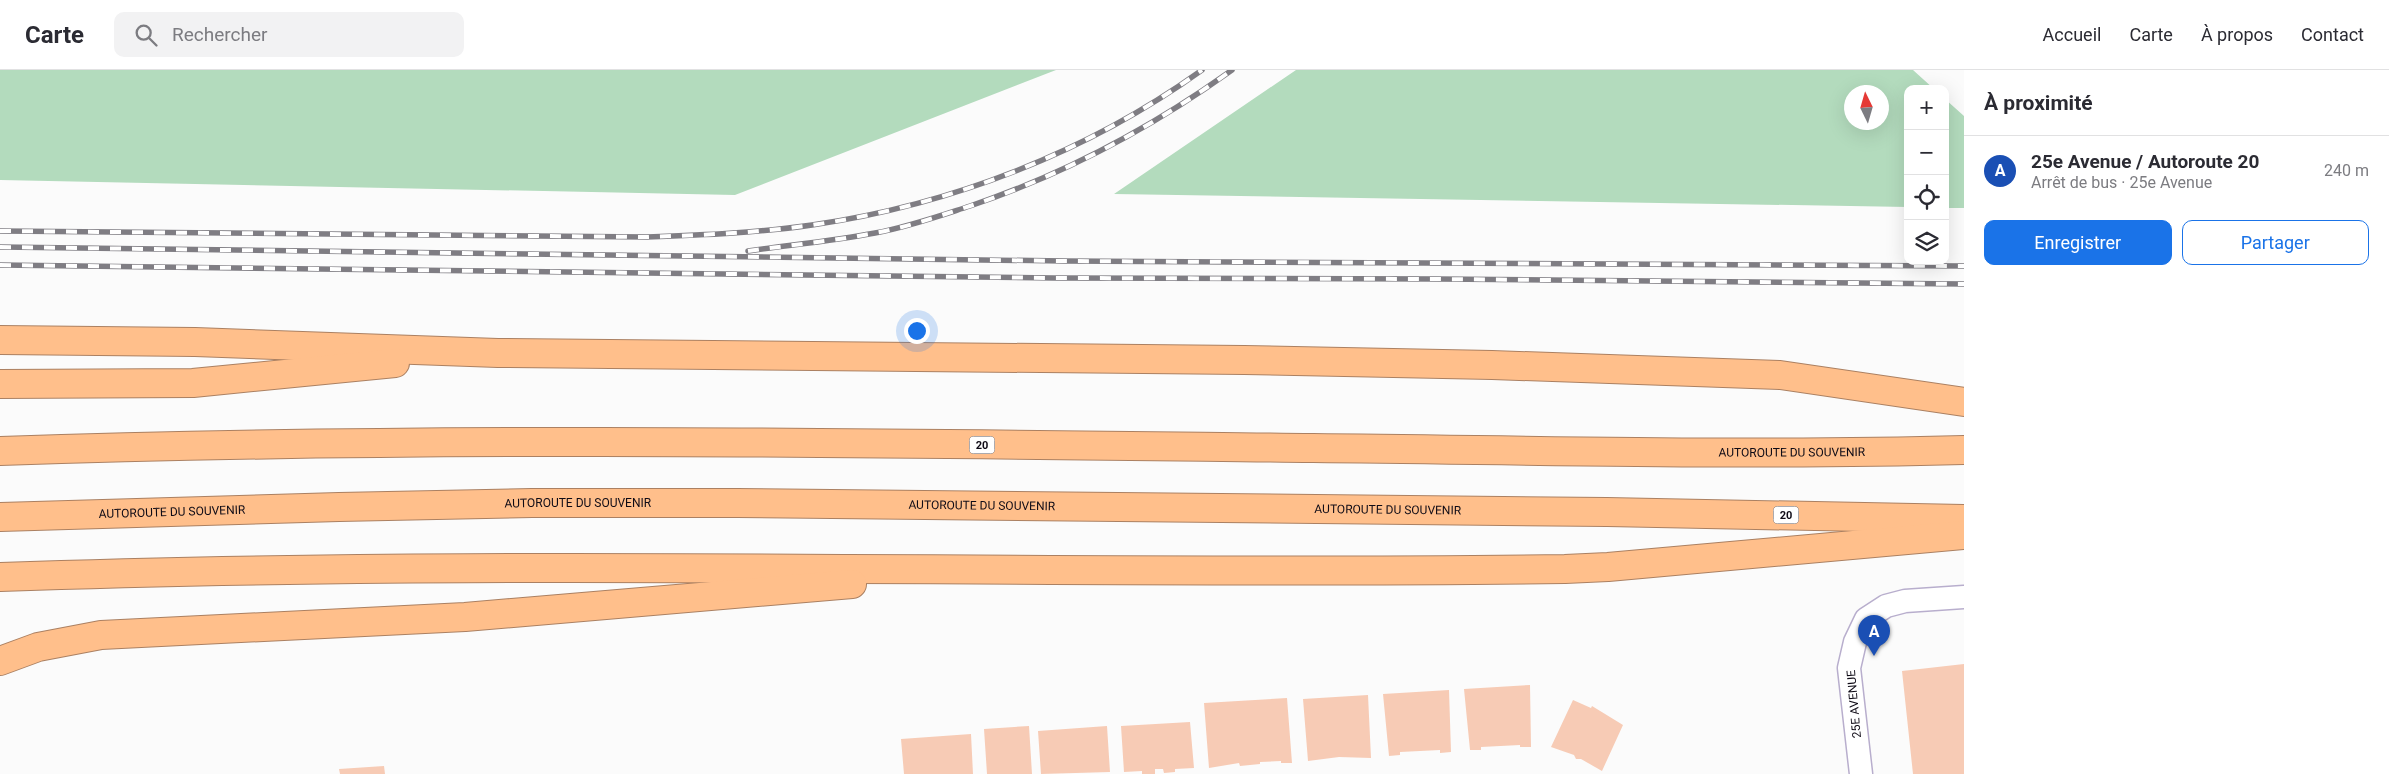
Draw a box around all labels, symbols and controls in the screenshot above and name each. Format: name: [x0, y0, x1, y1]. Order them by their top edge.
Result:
search box: [114, 12, 464, 57]
text: Carte: [25, 21, 84, 49]
icon: search: [132, 21, 160, 49]
text: Rechercher: [172, 23, 267, 46]
text: Accueil: [2043, 24, 2101, 45]
text: Carte: [2129, 24, 2173, 45]
text: À propos: [2201, 24, 2273, 45]
text: Contact: [2301, 24, 2364, 45]
north arrow: [1844, 85, 1889, 130]
map controls: [1904, 85, 1949, 265]
button: +: [1904, 85, 1949, 130]
text: À proximité: [1984, 91, 2093, 115]
button: −: [1904, 130, 1949, 175]
text: 25e Avenue / Autoroute 20: [2031, 150, 2259, 173]
text: A: [1995, 161, 2005, 180]
text: 240 m: [2324, 161, 2369, 180]
text: Arrêt de bus · 25e Avenue: [2031, 173, 2212, 192]
button: locate: [1904, 175, 1949, 220]
button: layers: [1904, 220, 1949, 265]
button: Enregistrer: [1984, 220, 2172, 265]
button: Partager: [2182, 220, 2369, 265]
your location: [904, 318, 930, 344]
road number: 20: [970, 436, 994, 454]
street label: AUTOROUTE DU SOUVENIR: [1718, 445, 1866, 460]
street label: AUTOROUTE DU SOUVENIR: [504, 496, 652, 511]
street label: AUTOROUTE DU SOUVENIR: [908, 498, 1056, 513]
street label: AUTOROUTE DU SOUVENIR: [1314, 502, 1462, 517]
street label: AUTOROUTE DU SOUVENIR: [98, 503, 246, 521]
road number: 20: [1774, 506, 1798, 524]
pin: A: [1858, 615, 1890, 656]
street label: 25E AVENUE: [1844, 669, 1864, 739]

